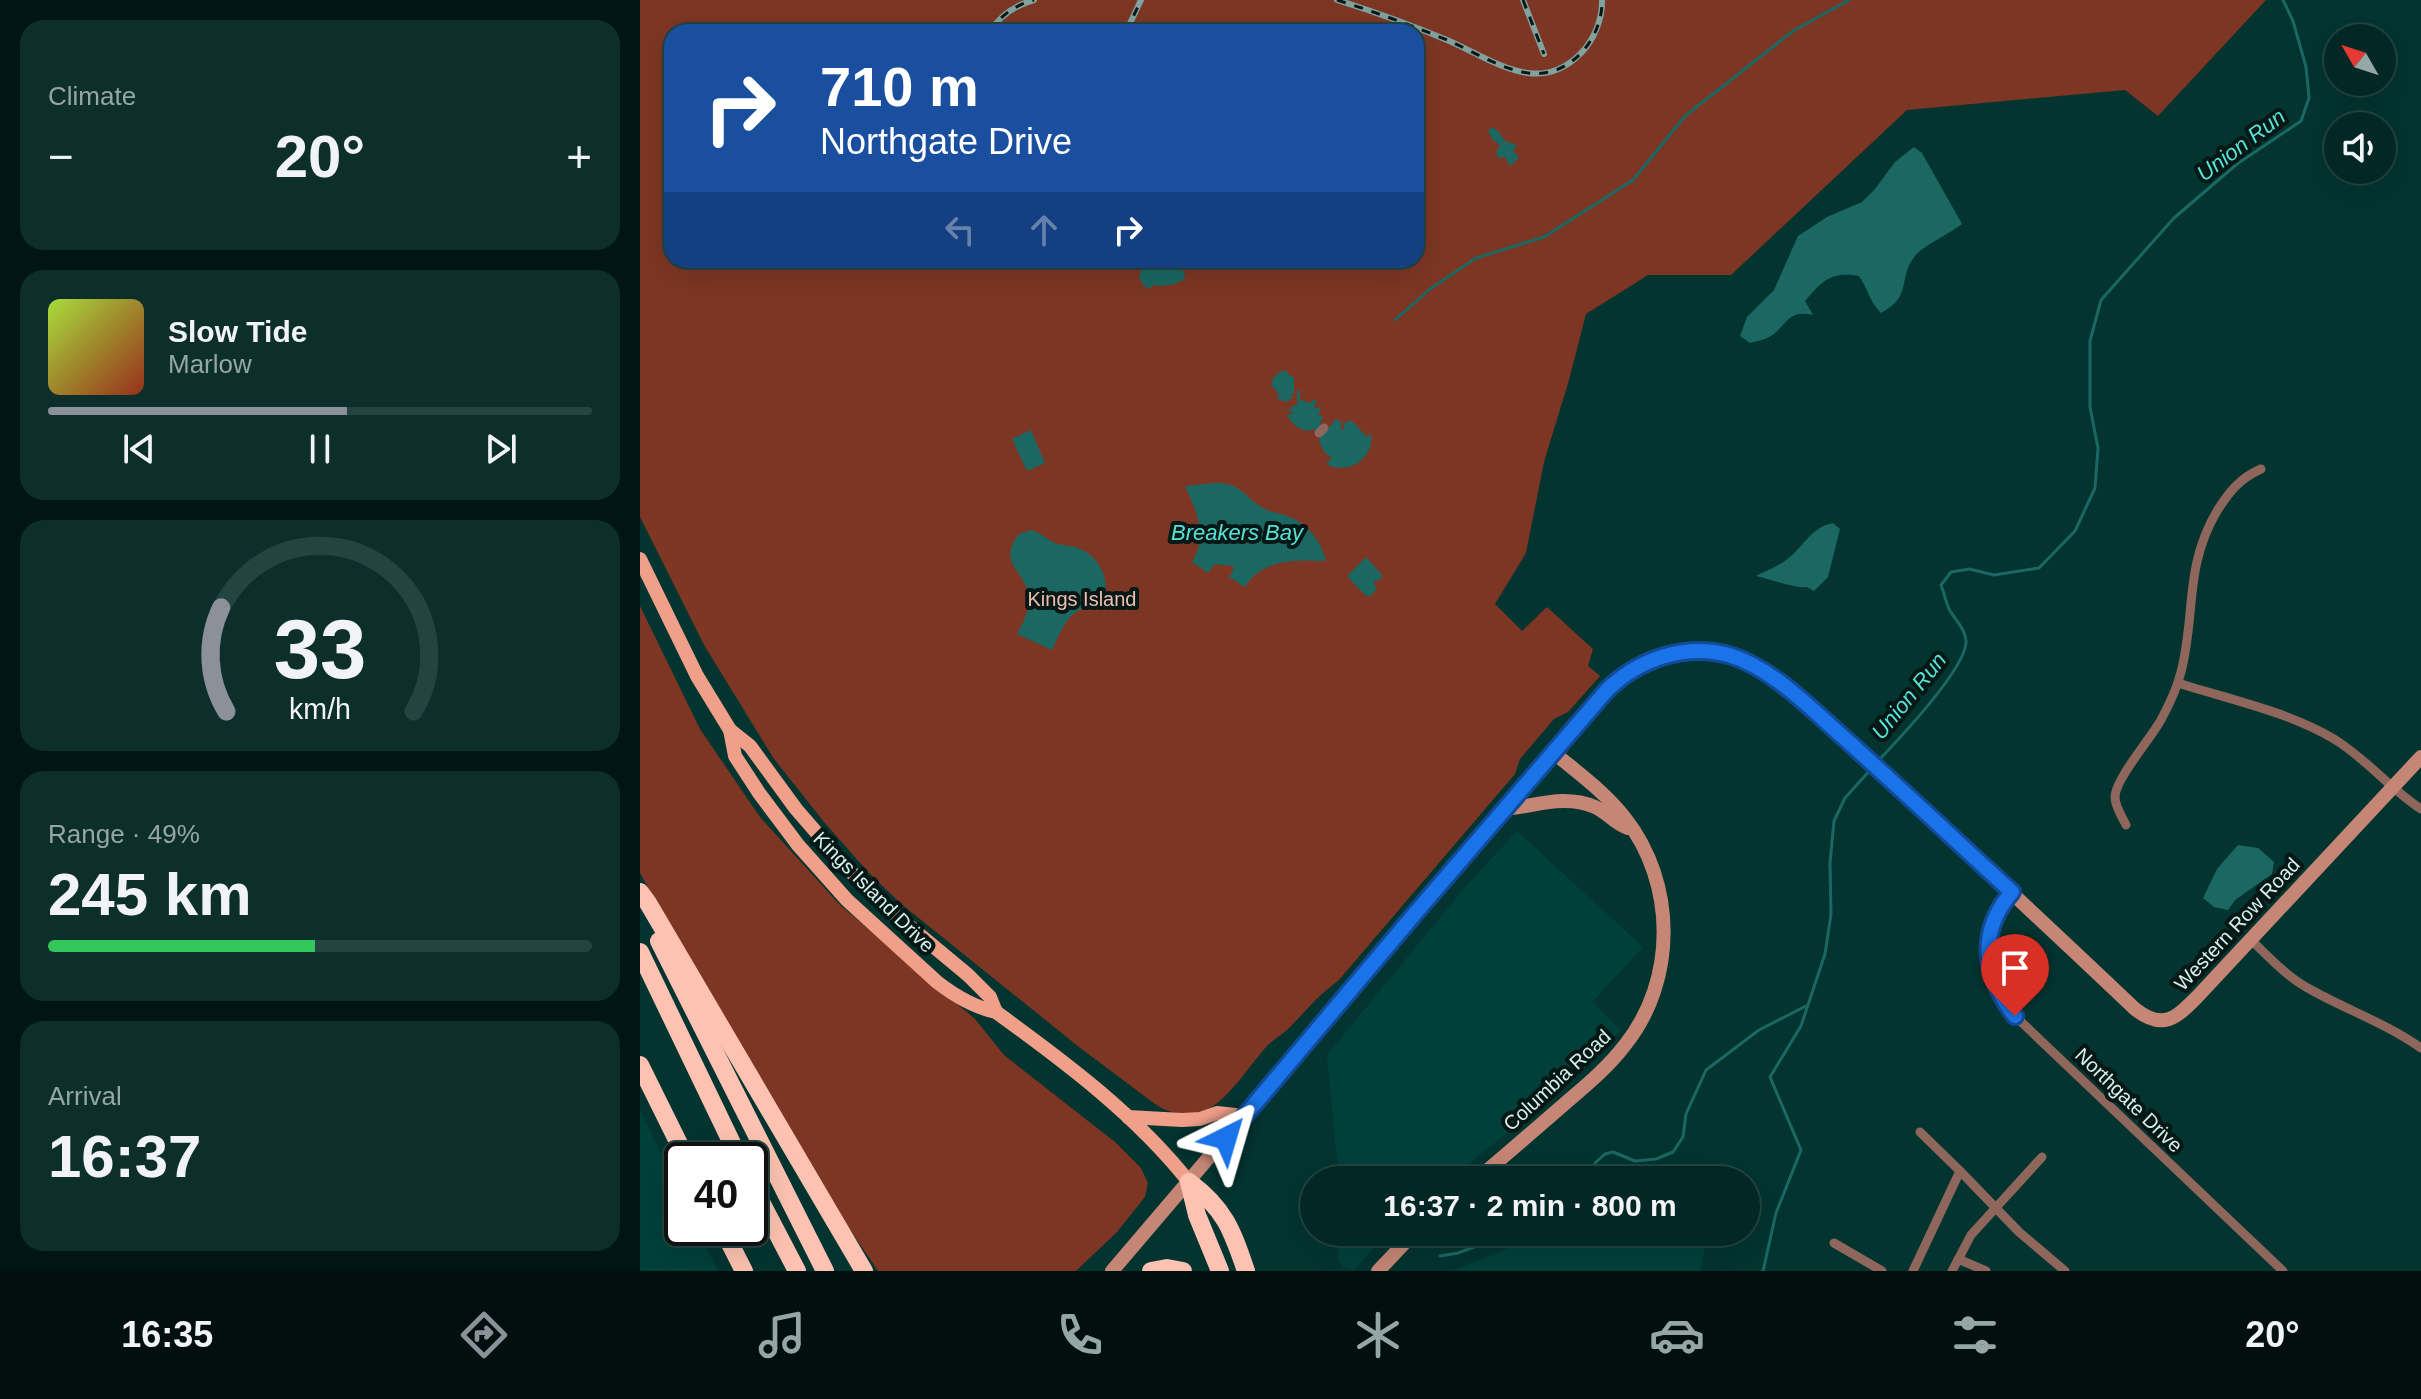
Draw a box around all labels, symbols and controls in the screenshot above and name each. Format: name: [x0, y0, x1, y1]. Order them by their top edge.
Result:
north arrow: [2324, 24, 2396, 96]
map controls: [2324, 24, 2396, 184]
text: 710 m: [820, 55, 979, 118]
icon: right: [688, 56, 792, 160]
text: Climate: [48, 81, 136, 111]
water label: Union Run: [2192, 104, 2290, 186]
button: sound: [2324, 112, 2396, 184]
text: Northgate Drive: [820, 121, 1072, 162]
text: 20°: [275, 123, 365, 190]
text: −: [48, 132, 74, 181]
text: +: [566, 132, 592, 181]
icon: left: [938, 208, 982, 252]
icon: ahead: [1022, 208, 1066, 252]
icon: right: [1106, 208, 1150, 252]
text: Slow Tide: [168, 315, 307, 348]
text: Marlow: [168, 349, 252, 379]
icon: previous: [117, 427, 161, 471]
icon: pause: [298, 427, 342, 471]
icon: next: [479, 427, 523, 471]
water label: Breakers Bay: [1171, 520, 1305, 545]
park label: Kings Island: [1028, 588, 1136, 610]
text: 33: [274, 602, 366, 695]
water label: Union Run: [1867, 648, 1951, 744]
text: km/h: [289, 693, 351, 725]
text: Range · 49%: [48, 819, 200, 849]
street label: Kings Island Drive: [809, 827, 939, 957]
street label: Western Row Road: [2170, 853, 2304, 995]
text: 245 km: [48, 861, 252, 928]
pin: [1981, 934, 2049, 1016]
icon: arrive: [1993, 946, 2037, 990]
street label: Columbia Road: [1499, 1025, 1615, 1135]
street label: Northgate Drive: [2071, 1043, 2187, 1157]
text: Arrival: [48, 1081, 122, 1111]
position arrow: [1184, 1096, 1268, 1180]
text: 16:37: [48, 1123, 201, 1190]
speed limit sign: 40: [664, 1142, 768, 1246]
text: 16:37 · 2 min · 800 m: [1383, 1189, 1677, 1222]
icon: directions: [456, 1307, 512, 1363]
icon: music: [754, 1307, 810, 1363]
icon: phone: [1052, 1307, 1108, 1363]
icon: climate: [1350, 1307, 1406, 1363]
icon: car: [1649, 1307, 1705, 1363]
icon: filters: [1947, 1307, 2003, 1363]
text: 16:35: [121, 1314, 213, 1355]
text: 20°: [2245, 1314, 2300, 1355]

